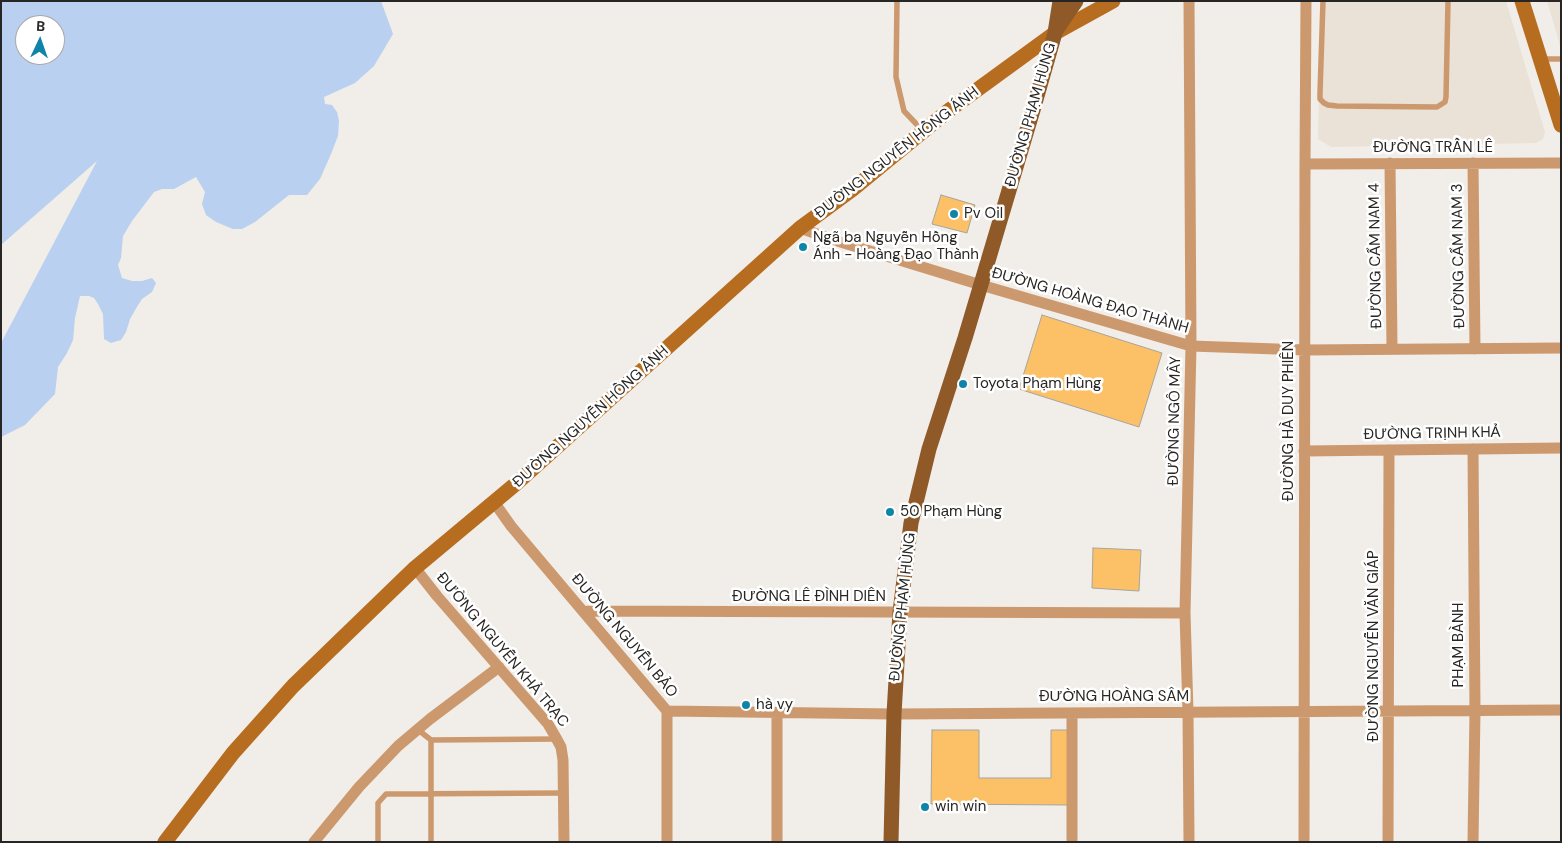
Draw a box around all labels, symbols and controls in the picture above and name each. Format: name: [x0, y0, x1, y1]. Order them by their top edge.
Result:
north arrow: [15, 15, 65, 65]
text: B: [36, 17, 46, 35]
street label: ĐƯỜNG PHẠM HÙNG: [1002, 41, 1060, 189]
street label: ĐƯỜNG NGUYỄN HỒNG ÁNH: [811, 83, 983, 223]
street label: ĐƯỜNG TRẦN LÊ: [1373, 139, 1493, 157]
street label: ĐƯỜNG CẨM NAM 4: [1366, 183, 1386, 329]
street label: ĐƯỜNG CẨM NAM 3: [1449, 183, 1469, 329]
place label: Pv Oil: [964, 205, 1003, 223]
marker: Pv Oil: [948, 208, 960, 220]
place label: Ngã ba Nguyễn Hồng Ánh - Hoàng Đạo Thành: [813, 229, 979, 264]
marker: Ngã ba Nguyễn Hồng Ánh - Hoàng Đạo Thành: [797, 241, 809, 253]
street label: ĐƯỜNG HOÀNG ĐẠO THÀNH: [989, 264, 1191, 338]
street label: ĐƯỜNG HÀ DUY PHIÊN: [1280, 341, 1298, 501]
street label: ĐƯỜNG NGUYỄN HỒNG ÁNH: [509, 342, 673, 492]
street label: ĐƯỜNG NGÔ MÂY: [1165, 356, 1185, 486]
place label: Toyota Phạm Hùng: [973, 375, 1101, 393]
marker: Toyota Phạm Hùng: [957, 378, 969, 390]
street label: ĐƯỜNG TRỊNH KHẢ: [1363, 424, 1501, 444]
place label: 50 Phạm Hùng: [900, 503, 1002, 521]
marker: 50 Phạm Hùng: [884, 506, 896, 518]
street label: ĐƯỜNG PHẠM HÙNG: [886, 532, 920, 682]
street label: ĐƯỜNG NGUYỄN VĂN GIÁP: [1365, 550, 1383, 742]
street label: ĐƯỜNG NGUYỄN KHẢ TRẠC: [432, 569, 572, 731]
street label: ĐƯỜNG NGUYỄN BẢO: [567, 571, 681, 701]
street label: ĐƯỜNG LÊ ĐÌNH DIÊN: [732, 588, 886, 606]
street label: PHẠM BÀNH: [1450, 603, 1468, 687]
street label: ĐƯỜNG HOÀNG SÂM: [1039, 688, 1189, 706]
place label: hà vy: [756, 696, 793, 714]
marker: hà vy: [740, 699, 752, 711]
place label: win win: [935, 798, 986, 816]
marker: win win: [919, 801, 931, 813]

